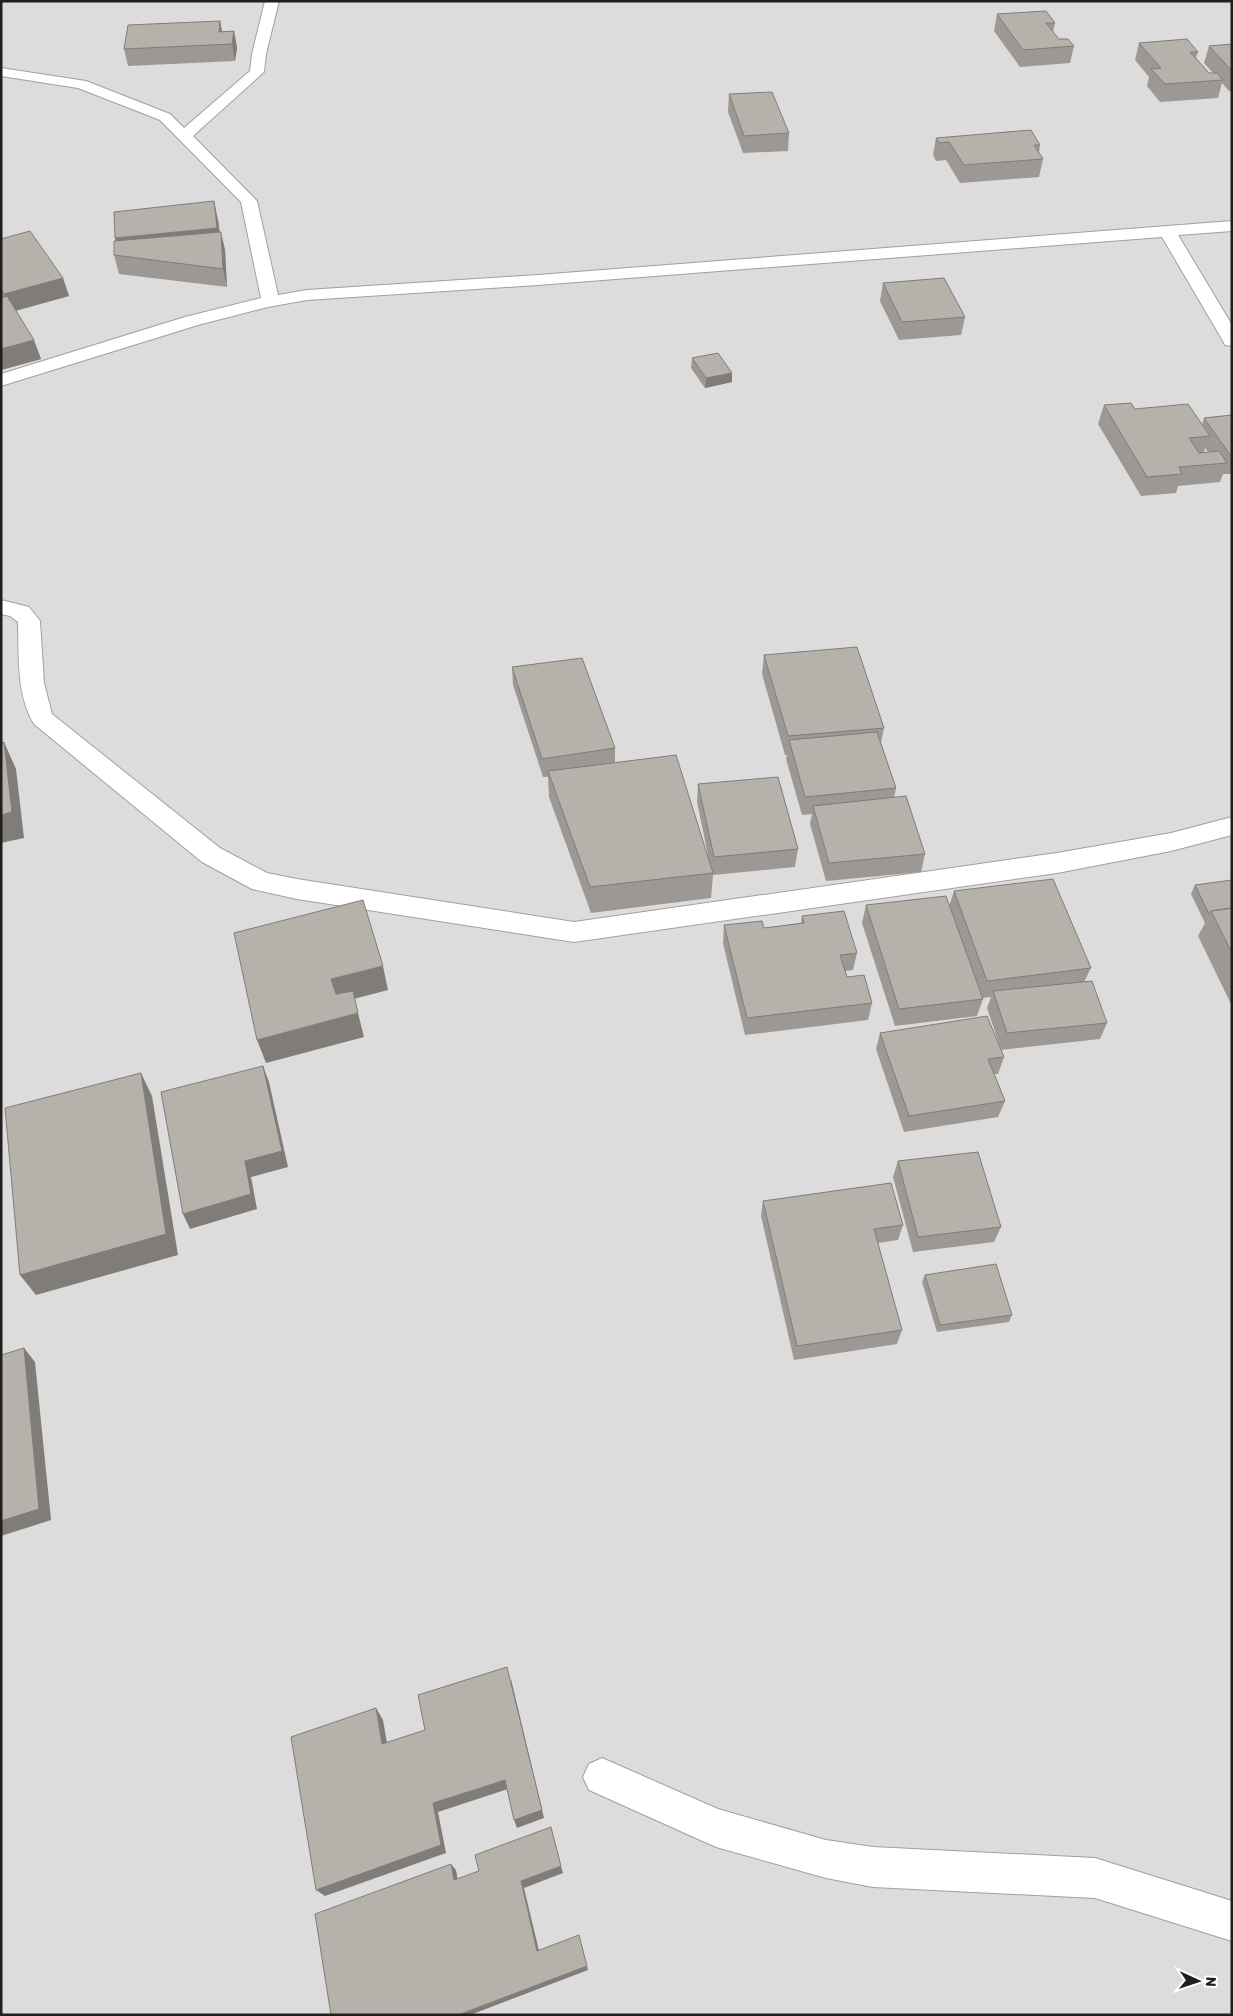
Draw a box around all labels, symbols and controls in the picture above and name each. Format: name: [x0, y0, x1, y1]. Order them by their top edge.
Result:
north arrow: [1173, 1956, 1223, 2006]
text: N: [1202, 1976, 1219, 1987]

